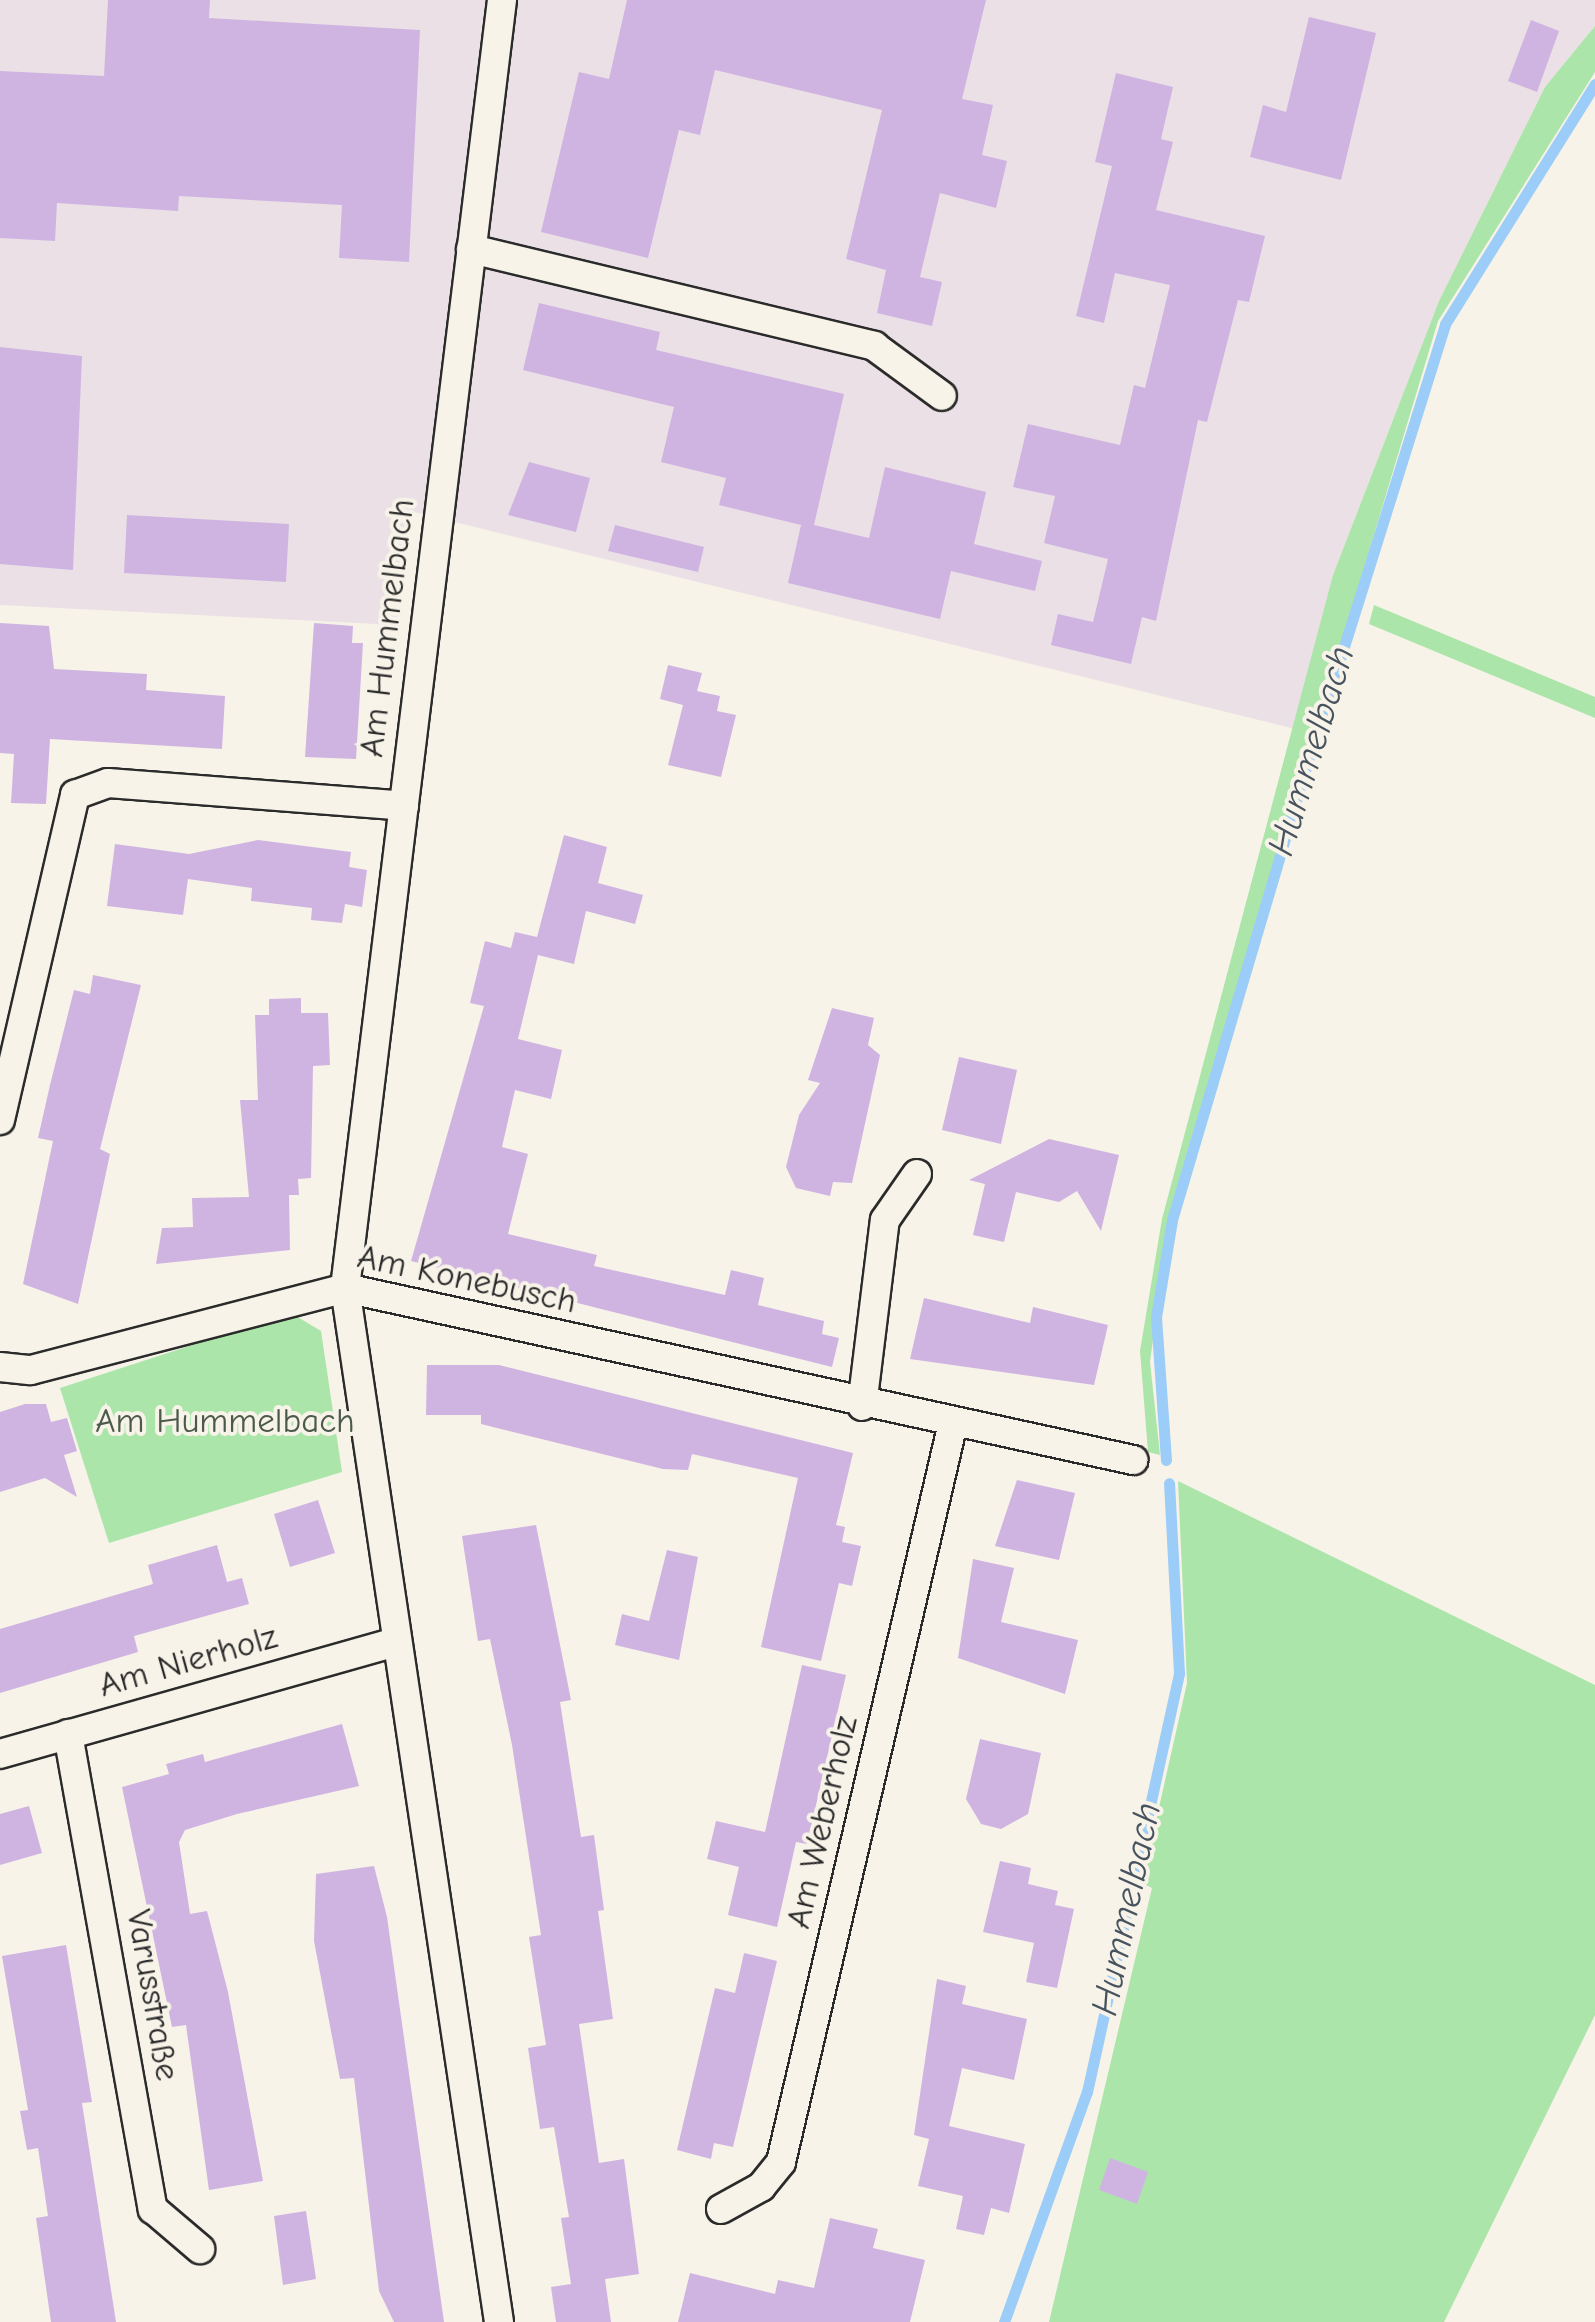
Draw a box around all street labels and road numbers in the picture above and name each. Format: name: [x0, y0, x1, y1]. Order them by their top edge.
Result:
street label: Am Hummelbach: [350, 497, 424, 759]
street label: Am Konebusch: [354, 1235, 580, 1323]
street label: Am Nierholz: [94, 1616, 282, 1706]
street label: Am Weberholz: [777, 1712, 867, 1932]
street label: Varusstraße: [117, 1906, 189, 2084]

